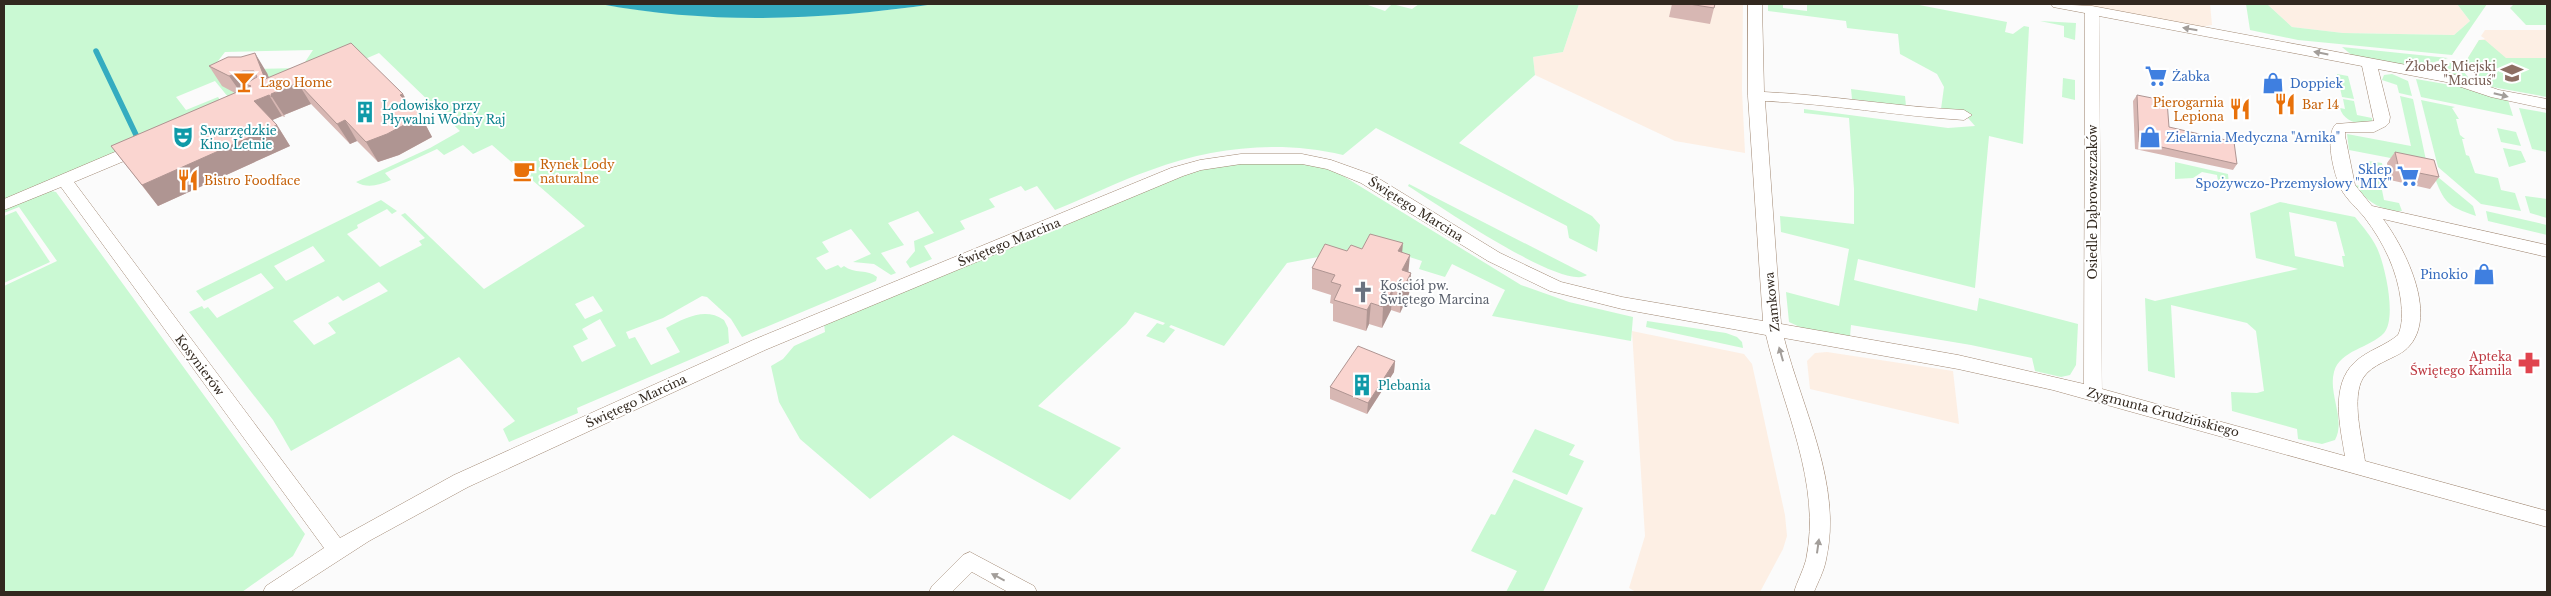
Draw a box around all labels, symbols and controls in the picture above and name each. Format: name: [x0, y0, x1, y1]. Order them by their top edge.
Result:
one-way arrow: [2182, 24, 2198, 32]
one-way arrow: [2313, 49, 2329, 57]
place label: Żłobek Miejski "Maciuś": [2405, 58, 2496, 88]
school or university icon: Żłobek Miejski "Maciuś": [2499, 60, 2525, 86]
supermarket icon: Żabka: [2143, 63, 2169, 89]
place label: Żabka: [2172, 68, 2210, 84]
bar icon: Lago Home: [231, 69, 257, 95]
shop icon: Doppiek: [2260, 70, 2286, 96]
place label: Lago Home: [260, 75, 332, 90]
place label: Doppiek: [2290, 76, 2344, 91]
restaurant icon: Bar 14: [2272, 91, 2298, 117]
one-way arrow: [2493, 91, 2508, 99]
place label: Pierogarnia Lepiona: [2153, 95, 2224, 124]
restaurant icon: Pierogarnia Lepiona: [2227, 96, 2253, 122]
place label: Bar 14: [2302, 97, 2339, 112]
place label: Lodowisko przy Pływalni Wodny Raj: [382, 98, 505, 127]
building icon: Lodowisko przy Pływalni Wodny Raj: [352, 99, 378, 125]
place label: Swarzędzkie Kino Letnie: [200, 123, 277, 152]
theatre icon: Swarzędzkie Kino Letnie: [170, 124, 196, 150]
street label: Osiedle Dąbrowszczaków: [2085, 124, 2100, 280]
shop icon: Zielarnia Medyczna "Arnika": [2137, 124, 2163, 150]
place label: Zielarnia Medyczna "Arnika": [2166, 130, 2340, 145]
place label: Rynek Lody naturalne: [540, 157, 615, 186]
cafe icon: Rynek Lody naturalne: [511, 158, 537, 184]
place label: Sklep Spożywczo-Przemysłowy "MIX": [2196, 162, 2392, 191]
supermarket icon: Sklep Spożywczo-Przemysłowy "MIX": [2395, 163, 2421, 189]
restaurant icon: Bistro Foodface: [175, 167, 201, 193]
place label: Bistro Foodface: [204, 173, 301, 188]
street label: Świętego Marcina: [1366, 173, 1467, 245]
street label: Świętego Marcina: [955, 214, 1063, 269]
shop icon: Pinokio: [2471, 261, 2497, 287]
place label: Pinokio: [2420, 267, 2468, 282]
street label: Zamkowa: [1761, 271, 1783, 333]
place label: Kościół pw. Świętego Marcina: [1380, 278, 1490, 307]
church icon: Kościół pw. Świętego Marcina: [1350, 279, 1376, 305]
street label: Kosynierów: [172, 332, 228, 399]
one-way arrow: [1776, 347, 1784, 362]
place label: Apteka Świętego Kamila: [2410, 349, 2512, 378]
pharmacy icon: Apteka Świętego Kamila: [2516, 350, 2542, 376]
street label: Świętego Marcina: [583, 370, 689, 431]
building icon: Plebania: [1349, 372, 1375, 398]
place label: Plebania: [1378, 378, 1431, 393]
street label: Zygmunta Grudzińskiego: [2085, 384, 2241, 440]
one-way arrow: [1814, 537, 1822, 553]
one-way arrow: [991, 573, 1005, 581]

